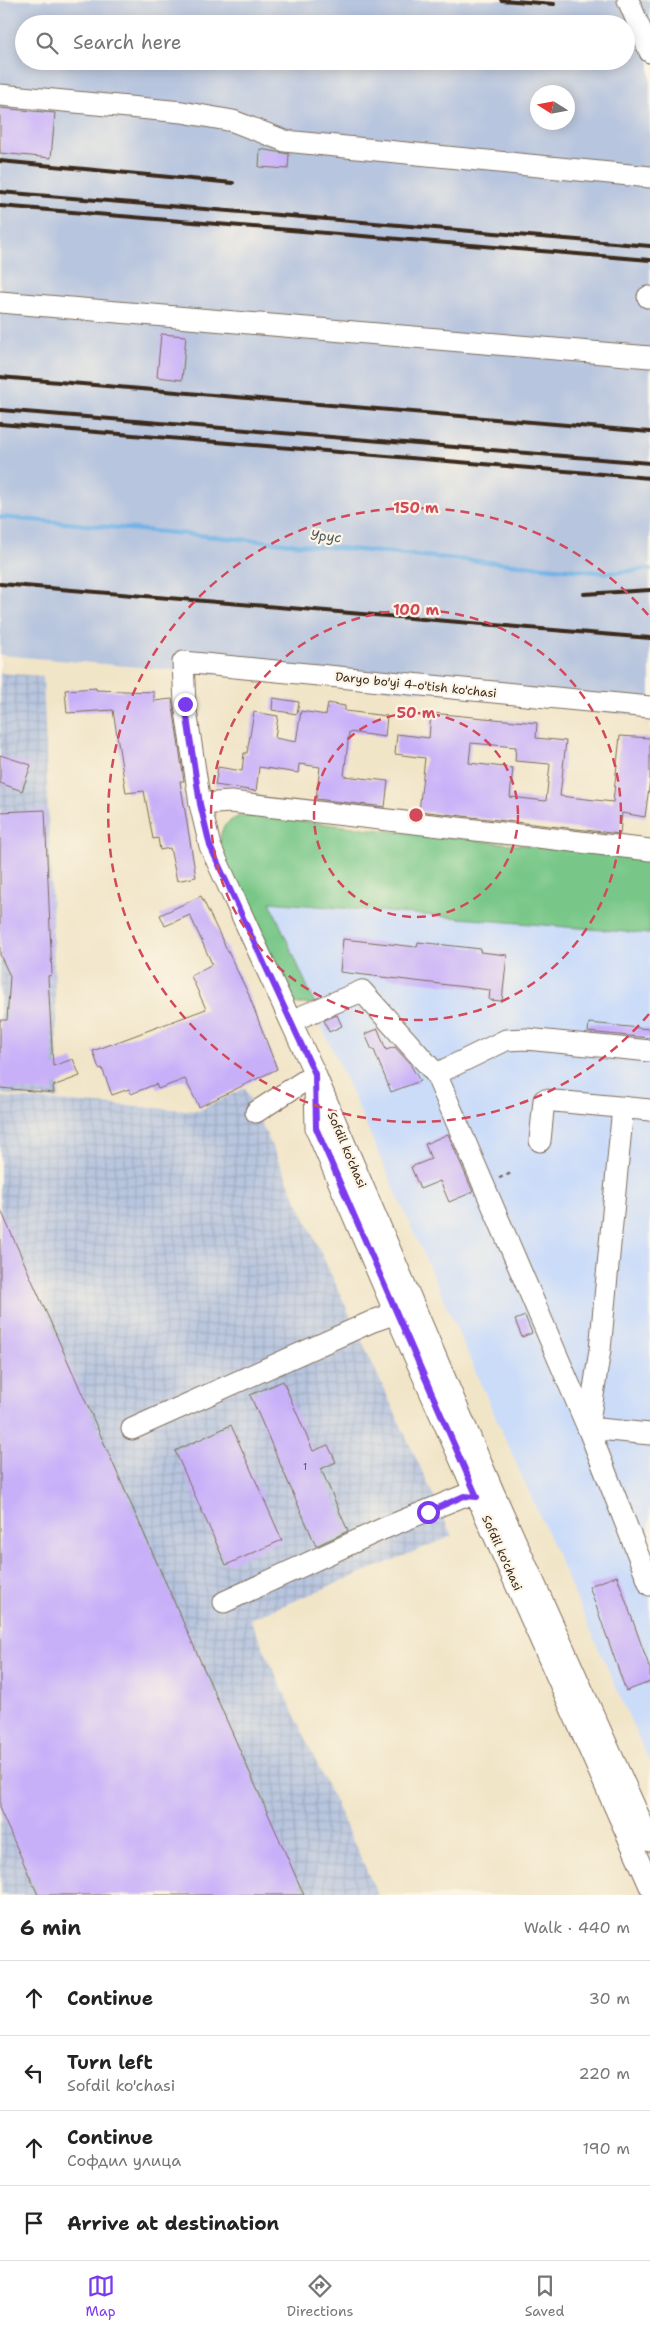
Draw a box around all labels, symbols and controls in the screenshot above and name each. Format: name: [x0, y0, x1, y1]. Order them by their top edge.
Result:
search box: [15, 15, 635, 70]
icon: search: [33, 29, 61, 57]
text: Search here: [73, 30, 182, 55]
north arrow: [530, 85, 575, 130]
text: 150 m: [393, 498, 439, 518]
water label: Урус: [310, 526, 342, 546]
text: 100 m: [393, 600, 439, 620]
street label: Daryo bo'yi 4-o'tish ko'chasi: [335, 669, 497, 701]
route end: [174, 693, 197, 716]
text: 50 m: [397, 703, 436, 723]
centre of rings: [407, 806, 425, 824]
street label: Sofdil ko'chasi: [324, 1110, 370, 1190]
house number: 1: [303, 1460, 307, 1473]
route start: [417, 1501, 440, 1524]
street label: Sofdil ko'chasi: [478, 1513, 526, 1593]
text: 6 min: [20, 1914, 81, 1942]
text: Walk · 440 m: [524, 1917, 630, 1938]
icon: ahead: [20, 1984, 48, 2012]
text: Continue: [67, 1986, 153, 2011]
text: 30 m: [589, 1988, 630, 2009]
text: Turn left: [67, 2050, 153, 2075]
icon: left: [20, 2059, 48, 2087]
text: 220 m: [578, 2063, 630, 2084]
text: Sofdil ko'chasi: [67, 2075, 175, 2096]
text: Continue: [67, 2125, 153, 2150]
icon: ahead: [20, 2134, 48, 2162]
text: 190 m: [583, 2138, 630, 2159]
text: Софдил улица: [67, 2150, 181, 2171]
icon: arrive: [20, 2209, 48, 2237]
text: Arrive at destination: [67, 2211, 279, 2236]
tab: Map: [86, 2272, 116, 2320]
tab: Directions: [287, 2272, 353, 2320]
tab: Saved: [525, 2272, 564, 2320]

